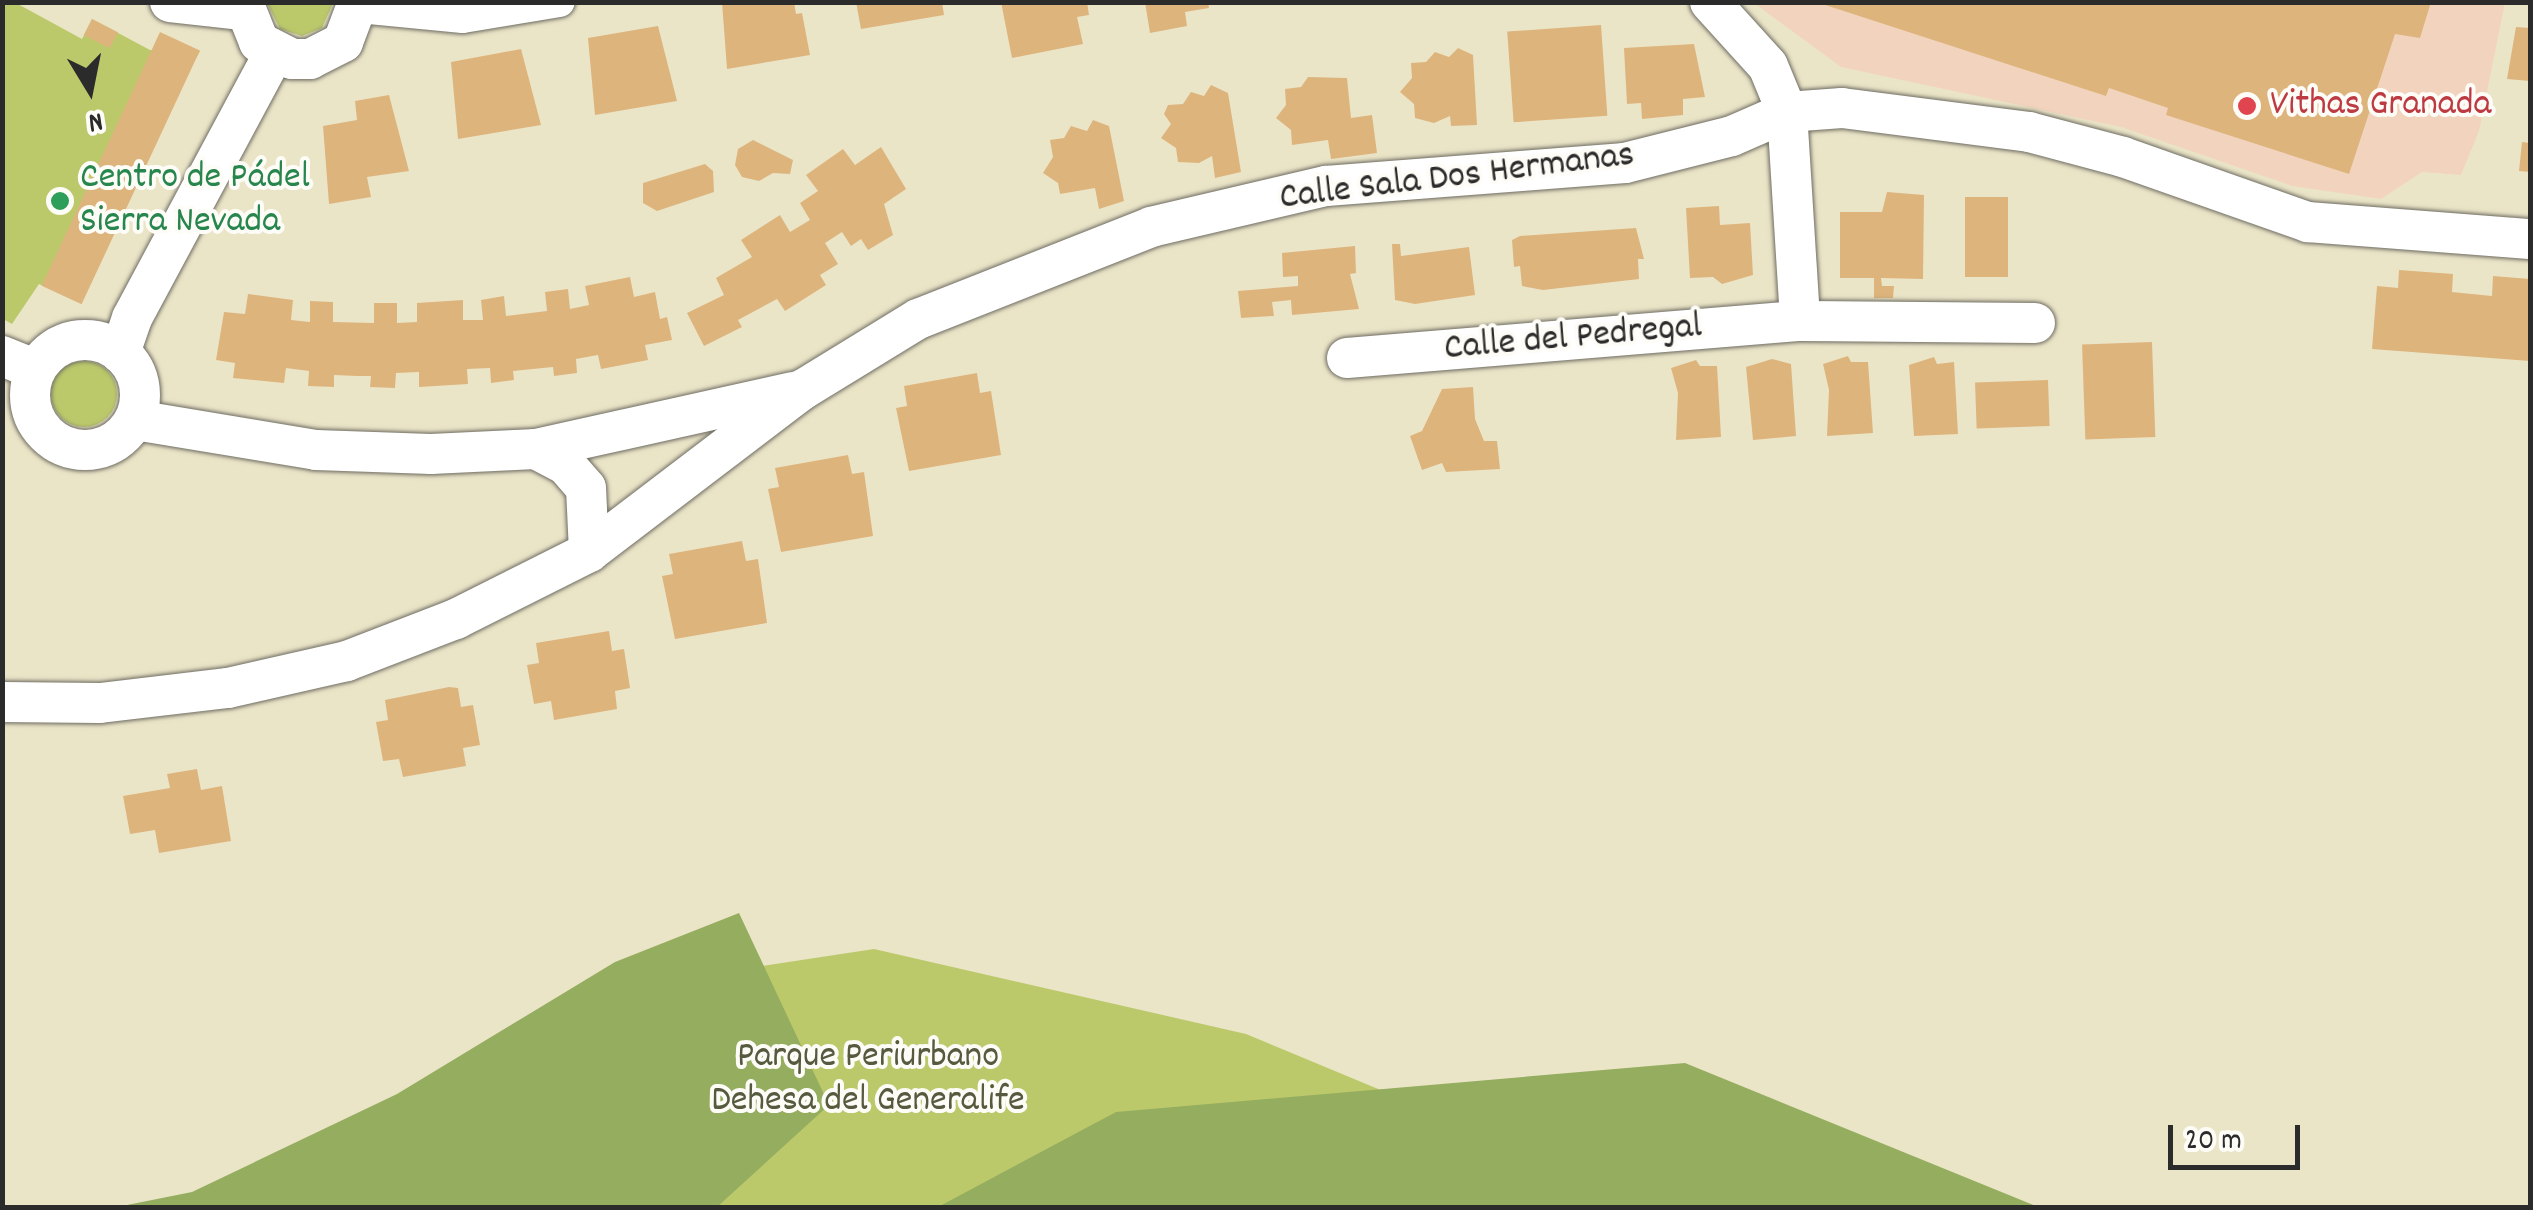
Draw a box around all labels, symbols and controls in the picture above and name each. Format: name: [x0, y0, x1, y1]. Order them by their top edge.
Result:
north arrow: [40, 40, 140, 140]
place label: Vithas Granada: [2270, 83, 2491, 129]
marker: Vithas Granada: [2234, 93, 2260, 119]
text: N: [85, 99, 105, 140]
street label: Calle Sala Dos Hermanas: [1277, 134, 1637, 222]
place label: Centro de Pádel Sierra Nevada: [80, 156, 310, 245]
marker: Centro de Pádel Sierra Nevada: [49, 190, 71, 212]
street label: Calle del Pedregal: [1442, 305, 1704, 373]
park label: Parque Periurbano Dehesa del Generalife: [711, 1035, 1025, 1124]
scale bar: [2173, 1105, 2306, 1167]
text: 20 m: [2185, 1121, 2242, 1164]

